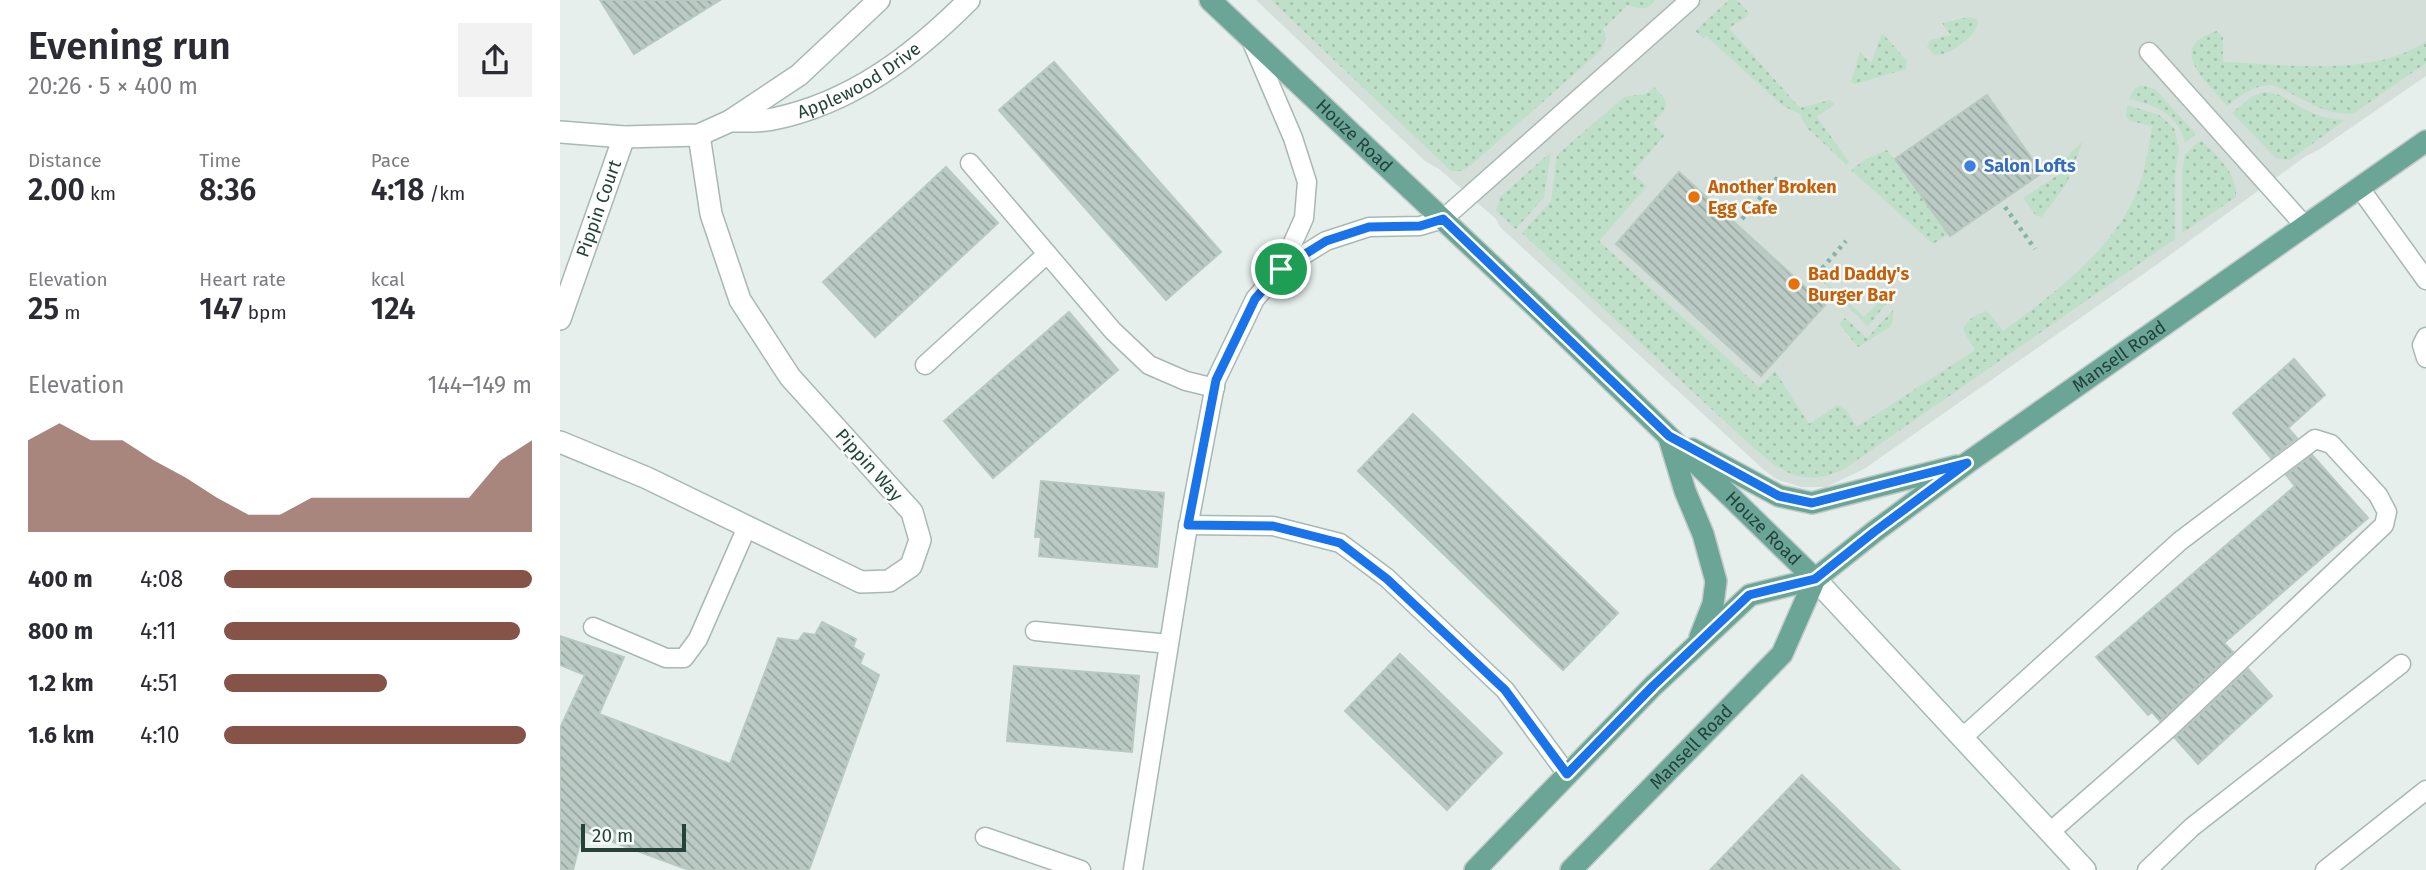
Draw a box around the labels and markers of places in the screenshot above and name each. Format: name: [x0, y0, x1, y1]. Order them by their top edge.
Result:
place label: Salon Lofts: [1984, 155, 2076, 177]
marker: Salon Lofts: [1962, 158, 1978, 174]
place label: Another Broken Egg Cafe: [1707, 176, 1837, 219]
marker: Another Broken Egg Cafe: [1686, 189, 1702, 205]
pin: [1251, 239, 1311, 299]
place label: Bad Daddy's Burger Bar: [1808, 263, 1909, 306]
marker: Bad Daddy's Burger Bar: [1786, 276, 1802, 292]

